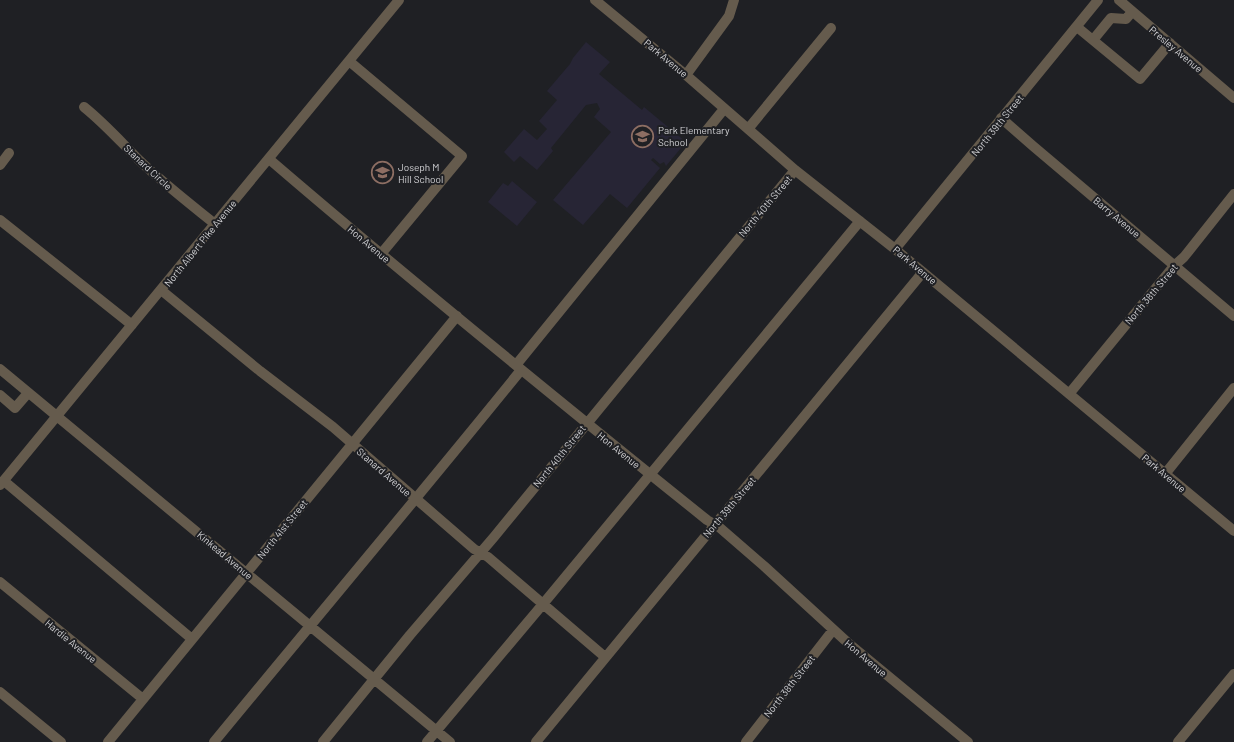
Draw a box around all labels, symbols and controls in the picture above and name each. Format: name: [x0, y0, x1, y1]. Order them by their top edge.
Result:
street label: Presley Avenue: [1147, 23, 1205, 75]
street label: Park Avenue: [642, 36, 690, 80]
street label: North 39th Street: [969, 92, 1026, 158]
school or university icon: Park Elementary School: [630, 123, 656, 149]
place label: Park Elementary School: [658, 124, 730, 148]
street label: Stanard Circle: [122, 142, 174, 192]
school or university icon: Joseph M Hill School: [369, 160, 395, 186]
place label: Joseph M Hill School: [398, 161, 443, 185]
street label: North 40th Street: [736, 173, 794, 239]
street label: Barry Avenue: [1091, 194, 1143, 240]
street label: North Albert Pike Avenue: [161, 197, 239, 289]
street label: Hon Avenue: [346, 223, 392, 265]
street label: Park Avenue: [891, 243, 939, 287]
street label: North 38th Street: [1122, 261, 1180, 327]
street label: North 40th Street: [530, 422, 588, 490]
street label: Hon Avenue: [595, 429, 643, 471]
street label: Stanard Avenue: [354, 445, 414, 499]
street label: Park Avenue: [1140, 451, 1188, 495]
street label: North 39th Street: [700, 474, 758, 540]
street label: North 41st Street: [254, 497, 310, 561]
street label: Kinkead Avenue: [195, 528, 255, 582]
street label: Hardie Avenue: [43, 617, 99, 665]
street label: Hon Avenue: [843, 637, 889, 679]
street label: North 38th Street: [761, 652, 817, 720]

